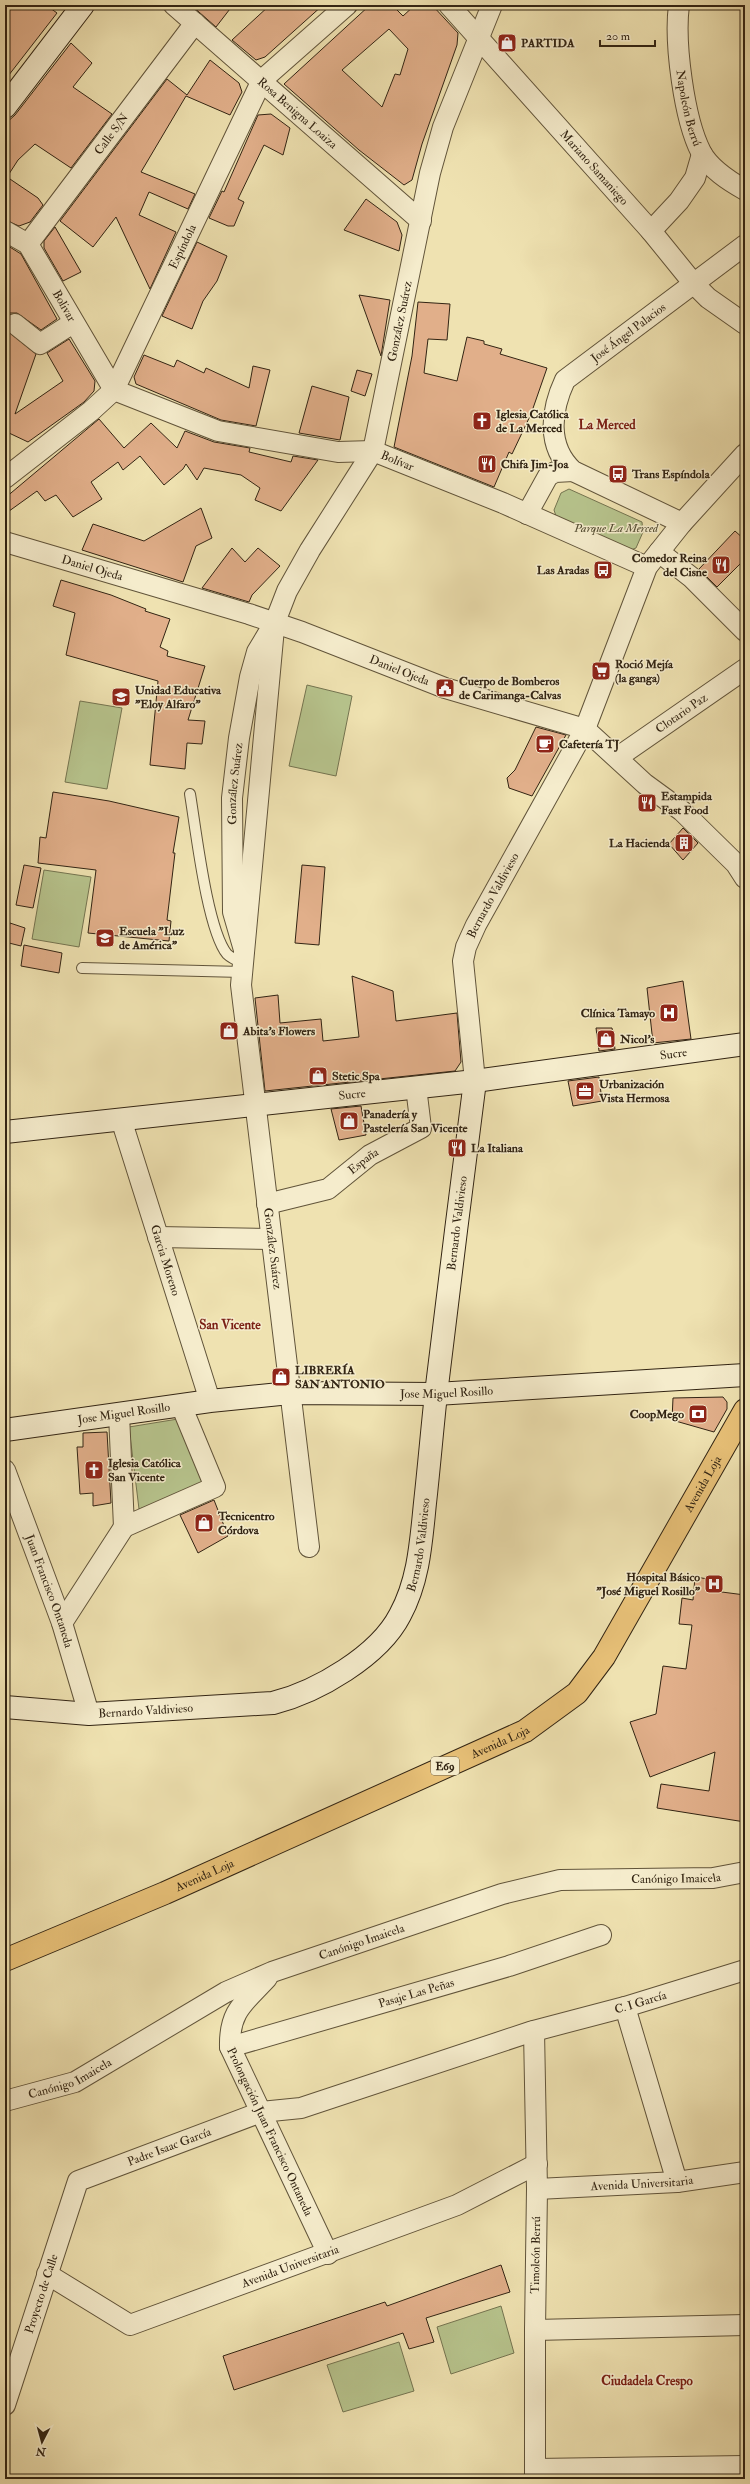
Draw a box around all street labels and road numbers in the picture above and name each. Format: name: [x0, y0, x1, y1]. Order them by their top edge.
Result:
street label: Napoleón Berrú: [673, 69, 705, 148]
street label: Rosa Benigna Loaiza: [254, 74, 341, 153]
street label: Calle S/N: [91, 110, 132, 158]
street label: Mariano Samaniego: [557, 127, 632, 208]
street label: Espíndola: [165, 221, 200, 271]
street label: González Suárez: [384, 279, 415, 363]
street label: Bolivar: [49, 287, 80, 325]
street label: José Ángel Palacios: [587, 300, 669, 366]
street label: Bolívar: [379, 447, 417, 474]
street label: Daniel Ojeda: [60, 552, 126, 584]
street label: Daniel Ojeda: [367, 652, 433, 689]
street label: Clotario Paz: [652, 690, 710, 736]
street label: González Suárez: [224, 742, 246, 825]
street label: Bernardo Valdivieso: [464, 850, 522, 940]
street label: Sucre: [659, 1045, 688, 1063]
street label: Sucre: [338, 1085, 366, 1103]
street label: España: [345, 1144, 382, 1177]
street label: Bernardo Valdivieso: [444, 1175, 470, 1271]
street label: González Suárez: [261, 1207, 285, 1290]
street label: Garcia Moreno: [147, 1223, 184, 1298]
street label: Jose Miguel Rosillo: [399, 1383, 494, 1402]
street label: Jose Miguel Rosillo: [76, 1399, 171, 1427]
street label: Avenida Loja: [680, 1452, 725, 1516]
street label: Bernardo Valdivieso: [403, 1497, 433, 1594]
street label: Juan Francisco Ontaneda: [22, 1531, 77, 1651]
street label: Bernardo Valdivieso: [98, 1700, 194, 1721]
street label: Avenida Loja: [468, 1722, 534, 1762]
road number: E69: [431, 1757, 459, 1775]
street label: Avenida Loja: [172, 1855, 237, 1895]
street label: Canónigo Imaicela: [631, 1869, 723, 1887]
street label: Canónigo Imaicela: [317, 1920, 407, 1963]
street label: Pasaje Las Peñas: [377, 1975, 456, 2011]
street label: C. I García: [613, 1987, 669, 2017]
street label: Prolongación Juan Francisco Ontaneda: [224, 2045, 317, 2219]
street label: Canónigo Imaicela: [27, 2054, 115, 2102]
street label: Padre Isaac García: [125, 2124, 214, 2169]
street label: Avenida Universitaria: [589, 2172, 695, 2194]
street label: Timoleón Berrú: [528, 2216, 544, 2294]
street label: Avenida Universitaria: [238, 2241, 342, 2291]
street label: Proyecto de Calle: [21, 2252, 61, 2335]

